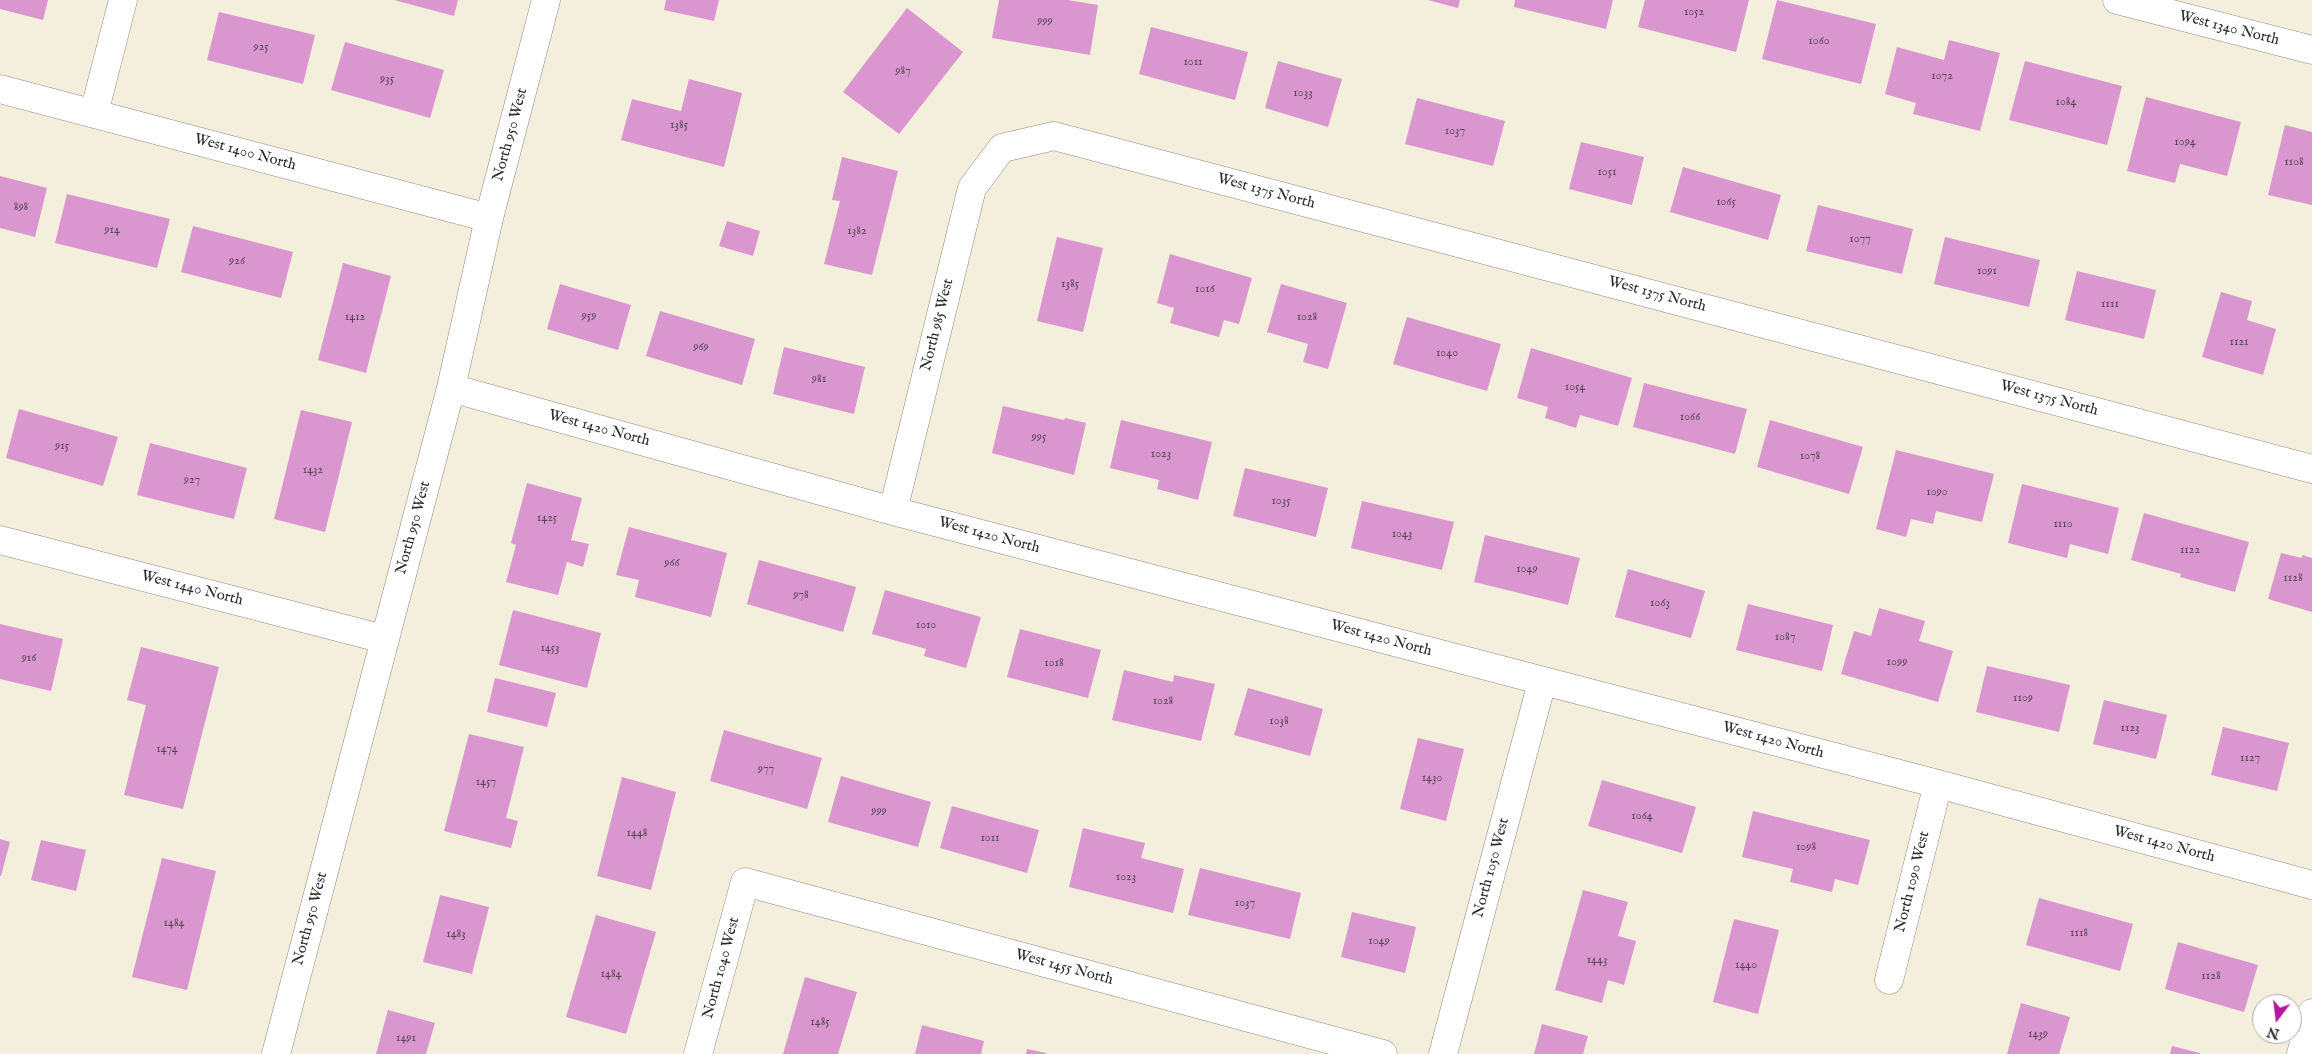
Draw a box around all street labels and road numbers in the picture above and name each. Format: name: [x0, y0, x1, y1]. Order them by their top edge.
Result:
street label: West 1340 North: [2177, 8, 2281, 50]
street label: North 950 West: [490, 86, 532, 184]
street label: West 1400 North: [192, 131, 298, 175]
street label: West 1375 North: [1215, 170, 1317, 214]
street label: West 1375 North: [1606, 273, 1708, 317]
street label: North 985 West: [918, 277, 958, 373]
street label: West 1375 North: [1998, 377, 2100, 421]
street label: West 1420 North: [546, 407, 652, 451]
street label: North 950 West: [393, 479, 435, 577]
street label: West 1420 North: [936, 514, 1042, 558]
street label: West 1440 North: [139, 568, 245, 610]
street label: West 1420 North: [1328, 617, 1434, 661]
street label: West 1420 North: [1720, 719, 1826, 763]
street label: North 1050 West: [1470, 816, 1514, 920]
street label: West 1420 North: [2111, 823, 2217, 867]
street label: North 1090 West: [1892, 830, 1934, 934]
street label: North 950 West: [290, 870, 332, 968]
street label: North 1040 West: [700, 915, 744, 1021]
street label: West 1455 North: [1013, 946, 1115, 990]

